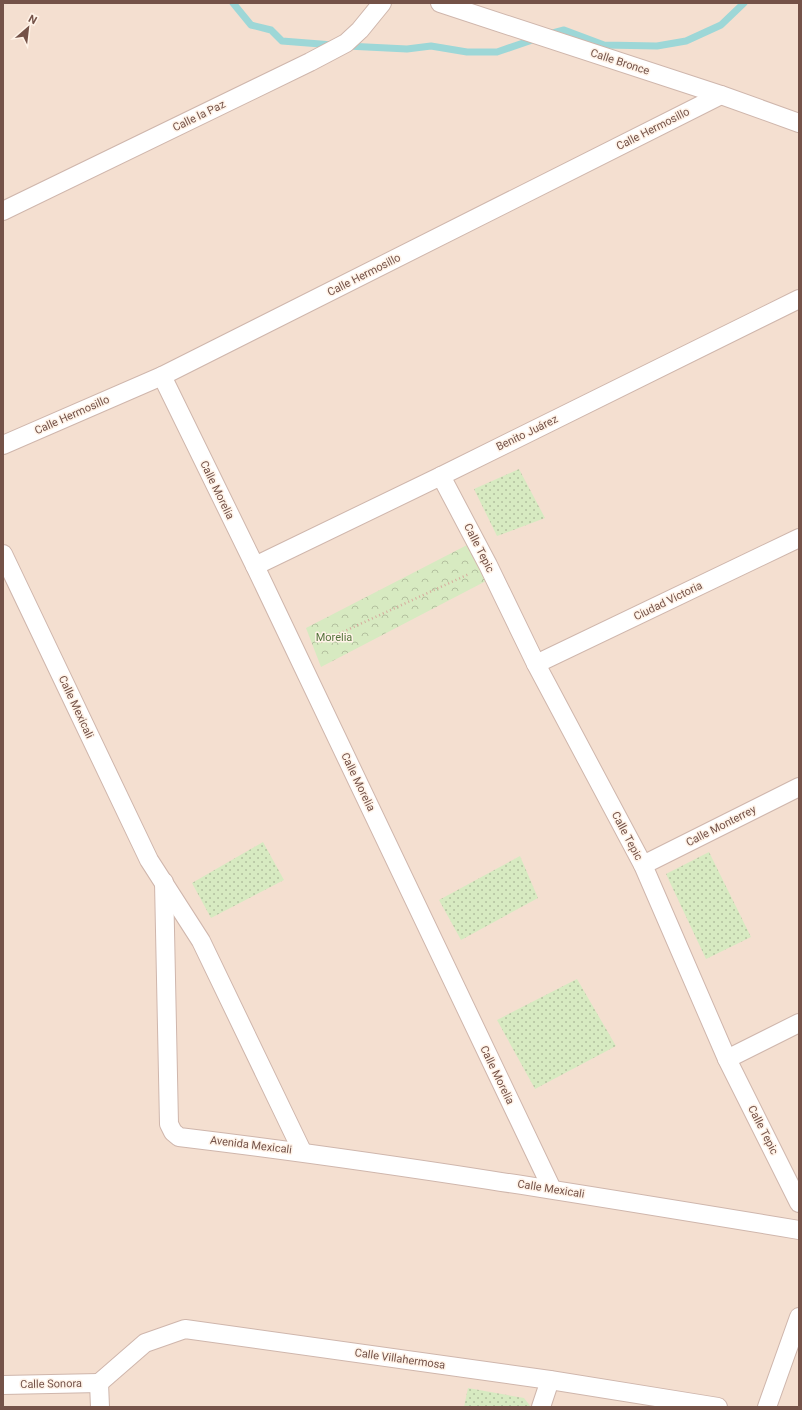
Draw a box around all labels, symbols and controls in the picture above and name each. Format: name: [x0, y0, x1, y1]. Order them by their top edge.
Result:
north arrow: [8, 8, 48, 48]
text: N: [26, 12, 39, 27]
street label: Calle Bronce: [589, 46, 651, 78]
street label: Calle la Paz: [171, 97, 228, 134]
street label: Calle Hermosillo: [614, 105, 692, 153]
street label: Calle Hermosillo: [325, 251, 403, 299]
street label: Calle Hermosillo: [33, 393, 111, 437]
street label: Benito Juárez: [494, 412, 560, 454]
street label: Calle Morelia: [197, 459, 237, 521]
street label: Calle Tepic: [461, 521, 497, 575]
street label: Ciudad Victoria: [632, 579, 704, 623]
park label: Morelia: [316, 631, 352, 644]
street label: Calle Mexicali: [56, 674, 96, 740]
street label: Calle Morelia: [338, 751, 378, 813]
street label: Calle Monterrey: [684, 802, 759, 849]
street label: Calle Tepic: [609, 809, 645, 863]
street label: Calle Morelia: [477, 1044, 517, 1106]
street label: Calle Tepic: [745, 1103, 781, 1157]
street label: Avenida Mexicali: [209, 1134, 293, 1156]
street label: Calle Mexicali: [517, 1177, 585, 1201]
street label: Calle Villahermosa: [354, 1346, 446, 1372]
street label: Calle Sonora: [20, 1377, 82, 1391]

